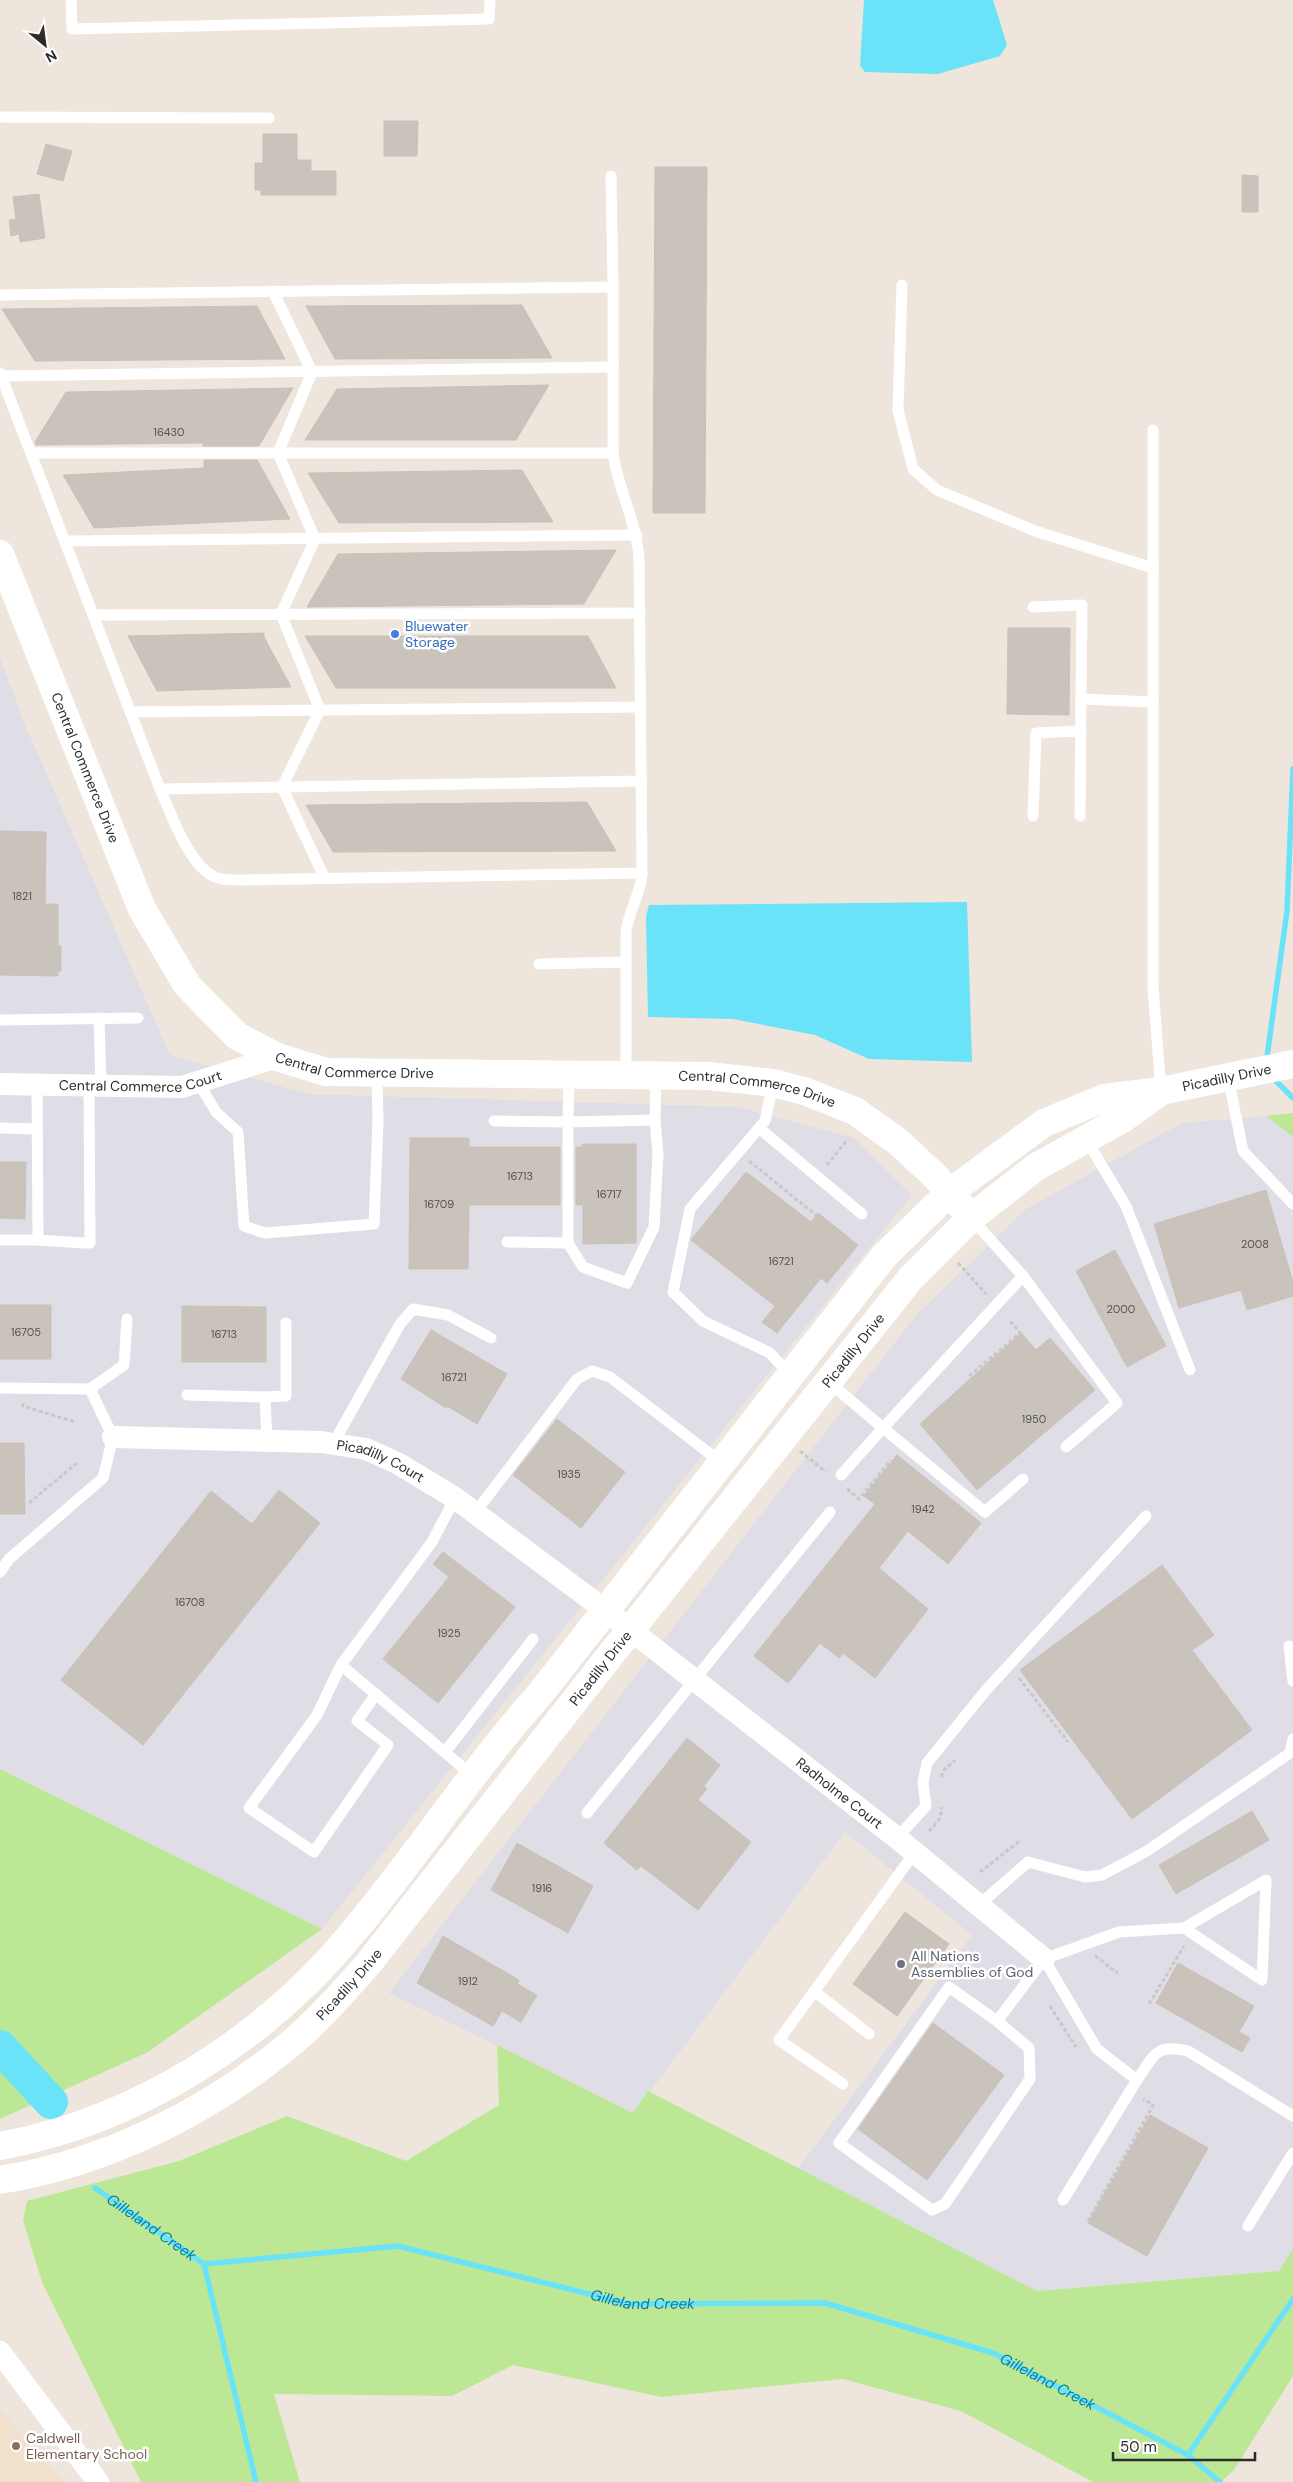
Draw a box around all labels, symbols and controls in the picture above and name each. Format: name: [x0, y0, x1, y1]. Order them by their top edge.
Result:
north arrow: [20, 20, 70, 70]
text: N: [42, 46, 60, 67]
house number: 16430: [153, 425, 185, 439]
place label: Bluewater Storage: [405, 617, 469, 651]
marker: Bluewater Storage: [389, 628, 401, 640]
street label: Central Commerce Drive: [47, 690, 124, 845]
house number: 1821: [12, 889, 32, 903]
street label: Central Commerce Drive: [273, 1048, 434, 1082]
street label: Picadilly Drive: [1181, 1060, 1273, 1095]
street label: Central Commerce Court: [59, 1066, 224, 1096]
street label: Central Commerce Drive: [678, 1067, 838, 1112]
house number: 16713: [507, 1169, 533, 1183]
house number: 16717: [596, 1187, 622, 1201]
house number: 16709: [424, 1197, 454, 1211]
house number: 2008: [1241, 1237, 1269, 1251]
house number: 16721: [768, 1254, 794, 1268]
house number: 2000: [1107, 1302, 1135, 1316]
street label: Picadilly Drive: [818, 1310, 888, 1391]
house number: 16705: [11, 1325, 41, 1339]
house number: 16713: [211, 1327, 237, 1341]
house number: 16721: [441, 1370, 467, 1384]
house number: 1950: [1022, 1412, 1046, 1426]
street label: Picadilly Court: [335, 1436, 428, 1486]
house number: 1935: [557, 1467, 581, 1481]
house number: 1942: [911, 1502, 935, 1516]
house number: 16708: [175, 1595, 205, 1609]
house number: 1925: [437, 1626, 461, 1640]
street label: Picadilly Drive: [565, 1627, 635, 1709]
street label: Radholme Court: [792, 1754, 886, 1833]
house number: 1916: [532, 1881, 552, 1895]
street label: Picadilly Drive: [312, 1945, 386, 2024]
place label: All Nations Assemblies of God: [911, 1947, 1033, 1981]
marker: All Nations Assemblies of God: [895, 1958, 907, 1970]
house number: 1912: [458, 1974, 478, 1988]
water label: Gilleland Creek: [103, 2189, 201, 2266]
water label: Gilleland Creek: [588, 2285, 695, 2314]
water label: Gilleland Creek: [997, 2348, 1099, 2415]
place label: Caldwell Elementary School: [26, 2429, 147, 2463]
scale bar: [1113, 2430, 1256, 2462]
text: 50 m: [1120, 2437, 1157, 2457]
marker: Caldwell Elementary School: [10, 2440, 22, 2452]

